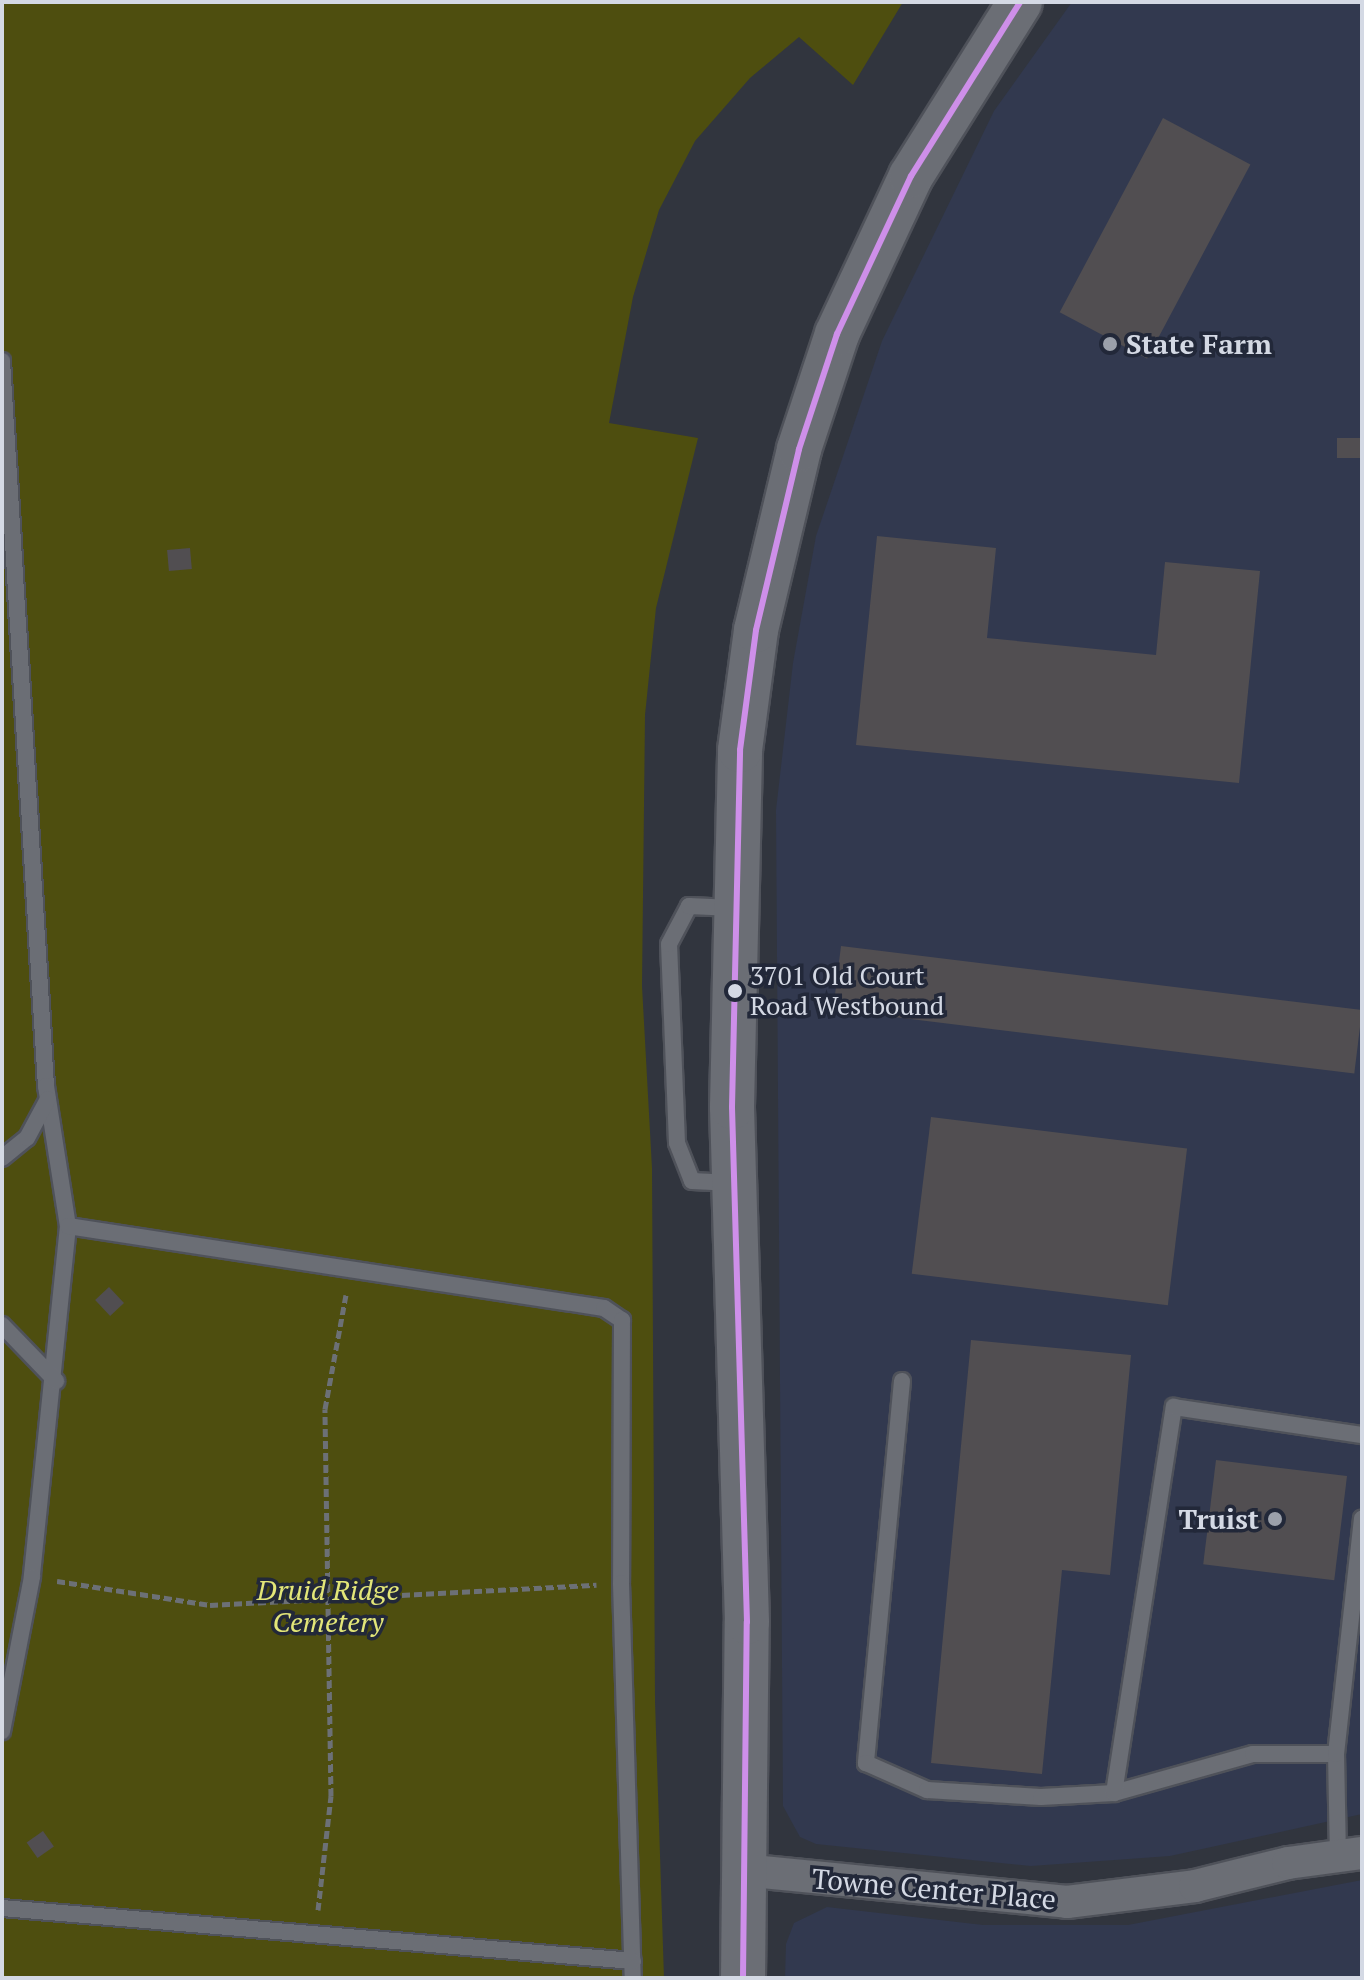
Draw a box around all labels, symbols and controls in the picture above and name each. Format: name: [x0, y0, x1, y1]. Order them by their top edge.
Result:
place label: State Farm: [1126, 327, 1272, 361]
marker: State Farm: [1101, 335, 1119, 353]
place label: 3701 Old Court Road Westbound: [750, 960, 944, 1022]
marker: 3701 Old Court Road Westbound: [727, 983, 743, 999]
place label: Truist: [1179, 1502, 1259, 1536]
marker: Truist: [1266, 1510, 1284, 1528]
park label: Druid Ridge Cemetery: [257, 1573, 399, 1639]
street label: Towne Center Place: [811, 1862, 1057, 1916]

